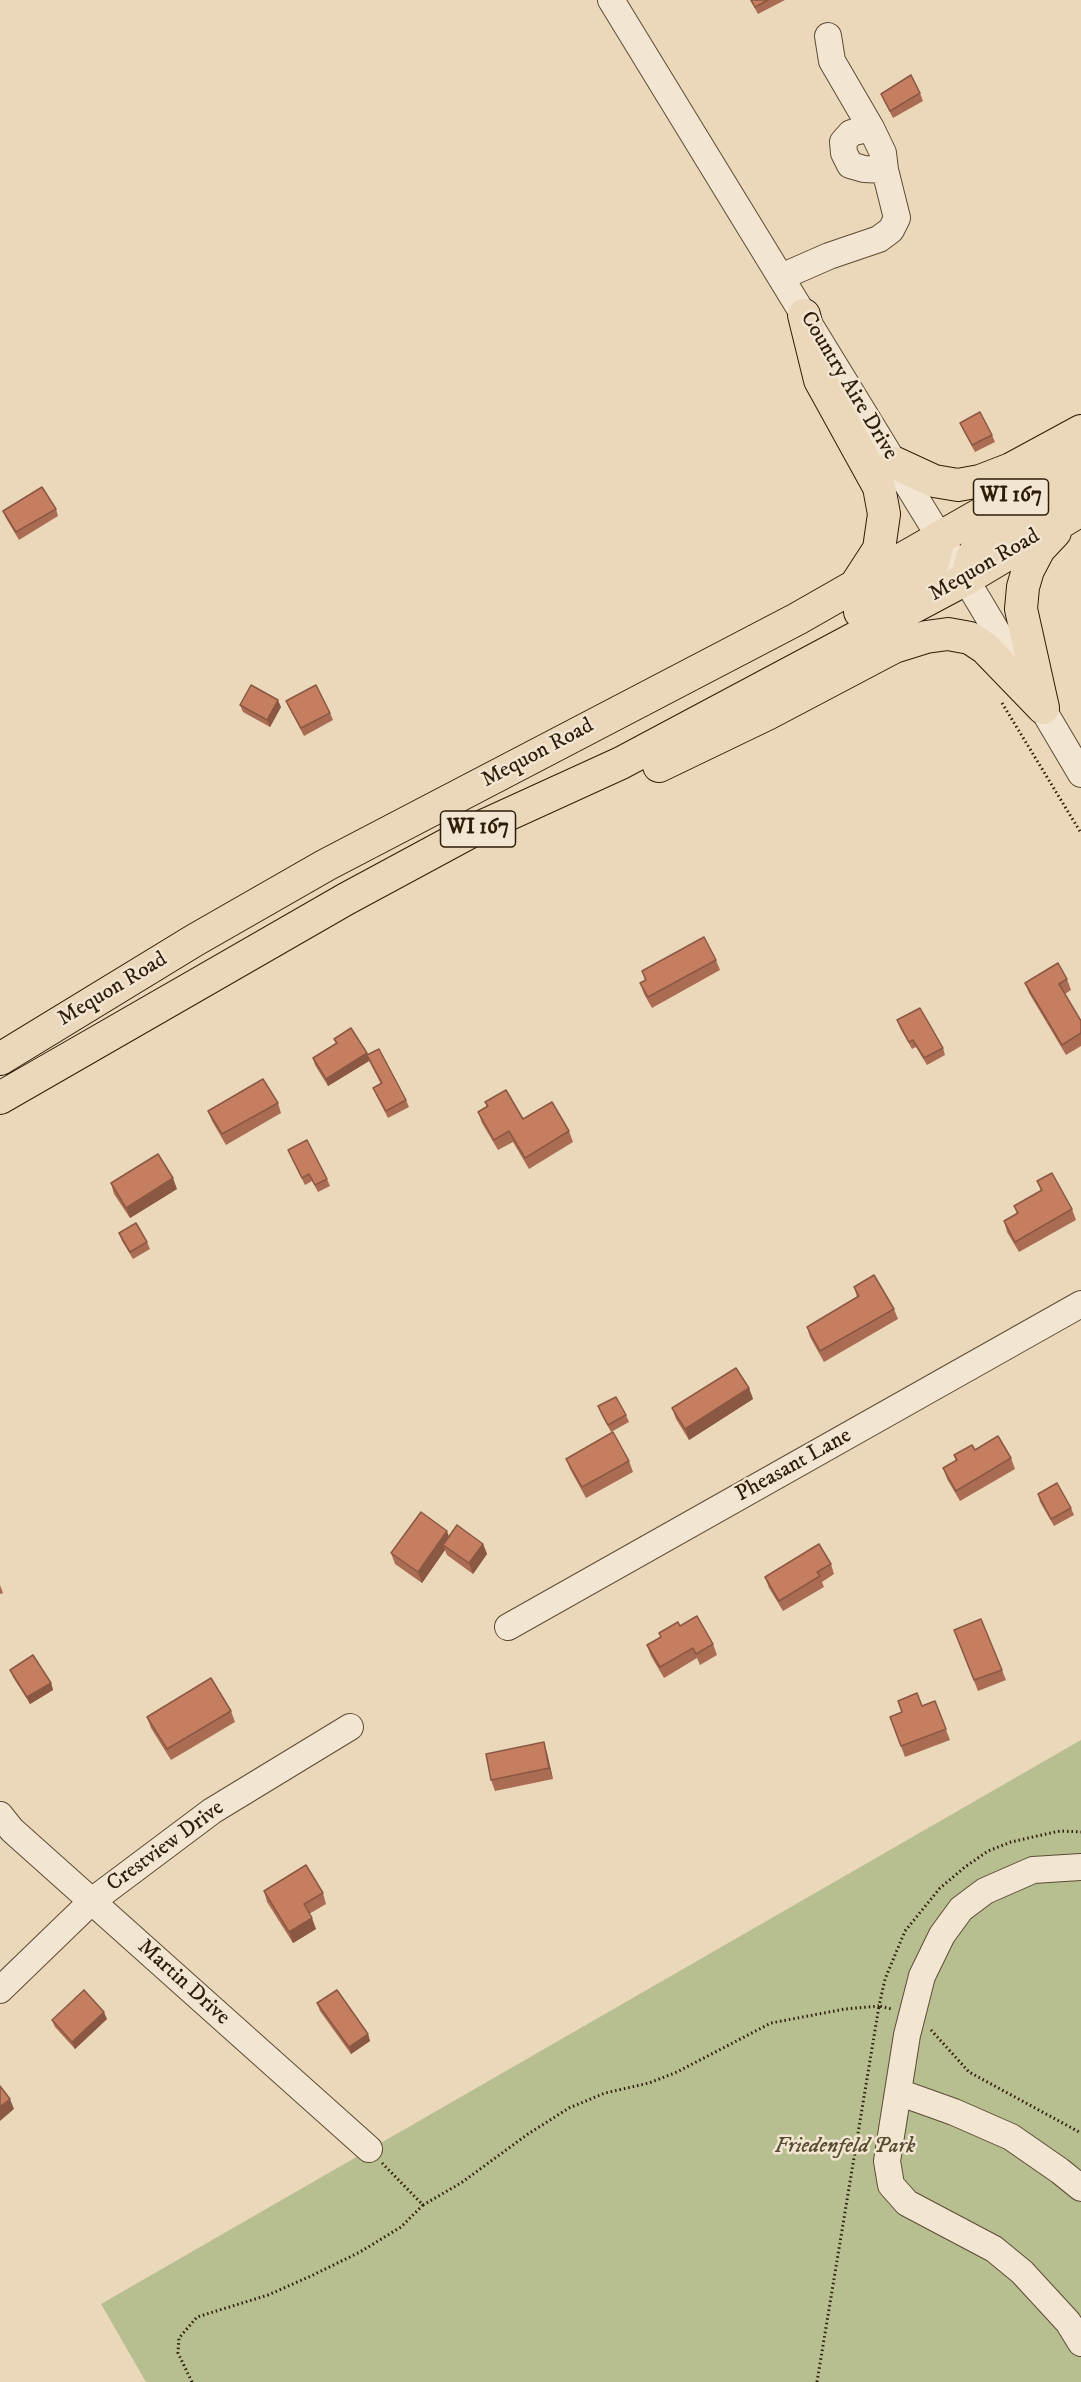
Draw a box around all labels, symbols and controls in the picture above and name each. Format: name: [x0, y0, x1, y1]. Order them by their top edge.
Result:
street label: Country Aire Drive: [793, 307, 903, 465]
road number: WI 167: [974, 479, 1048, 515]
street label: Mequon Road: [925, 524, 1045, 608]
street label: Mequon Road: [478, 714, 598, 794]
road number: WI 167: [440, 811, 516, 847]
street label: Mequon Road: [54, 947, 172, 1033]
street label: Pheasant Lane: [732, 1423, 856, 1509]
street label: Crestview Drive: [102, 1796, 230, 1898]
street label: Martin Drive: [131, 1935, 235, 2031]
park label: Friedenfeld Park: [775, 2134, 915, 2160]

